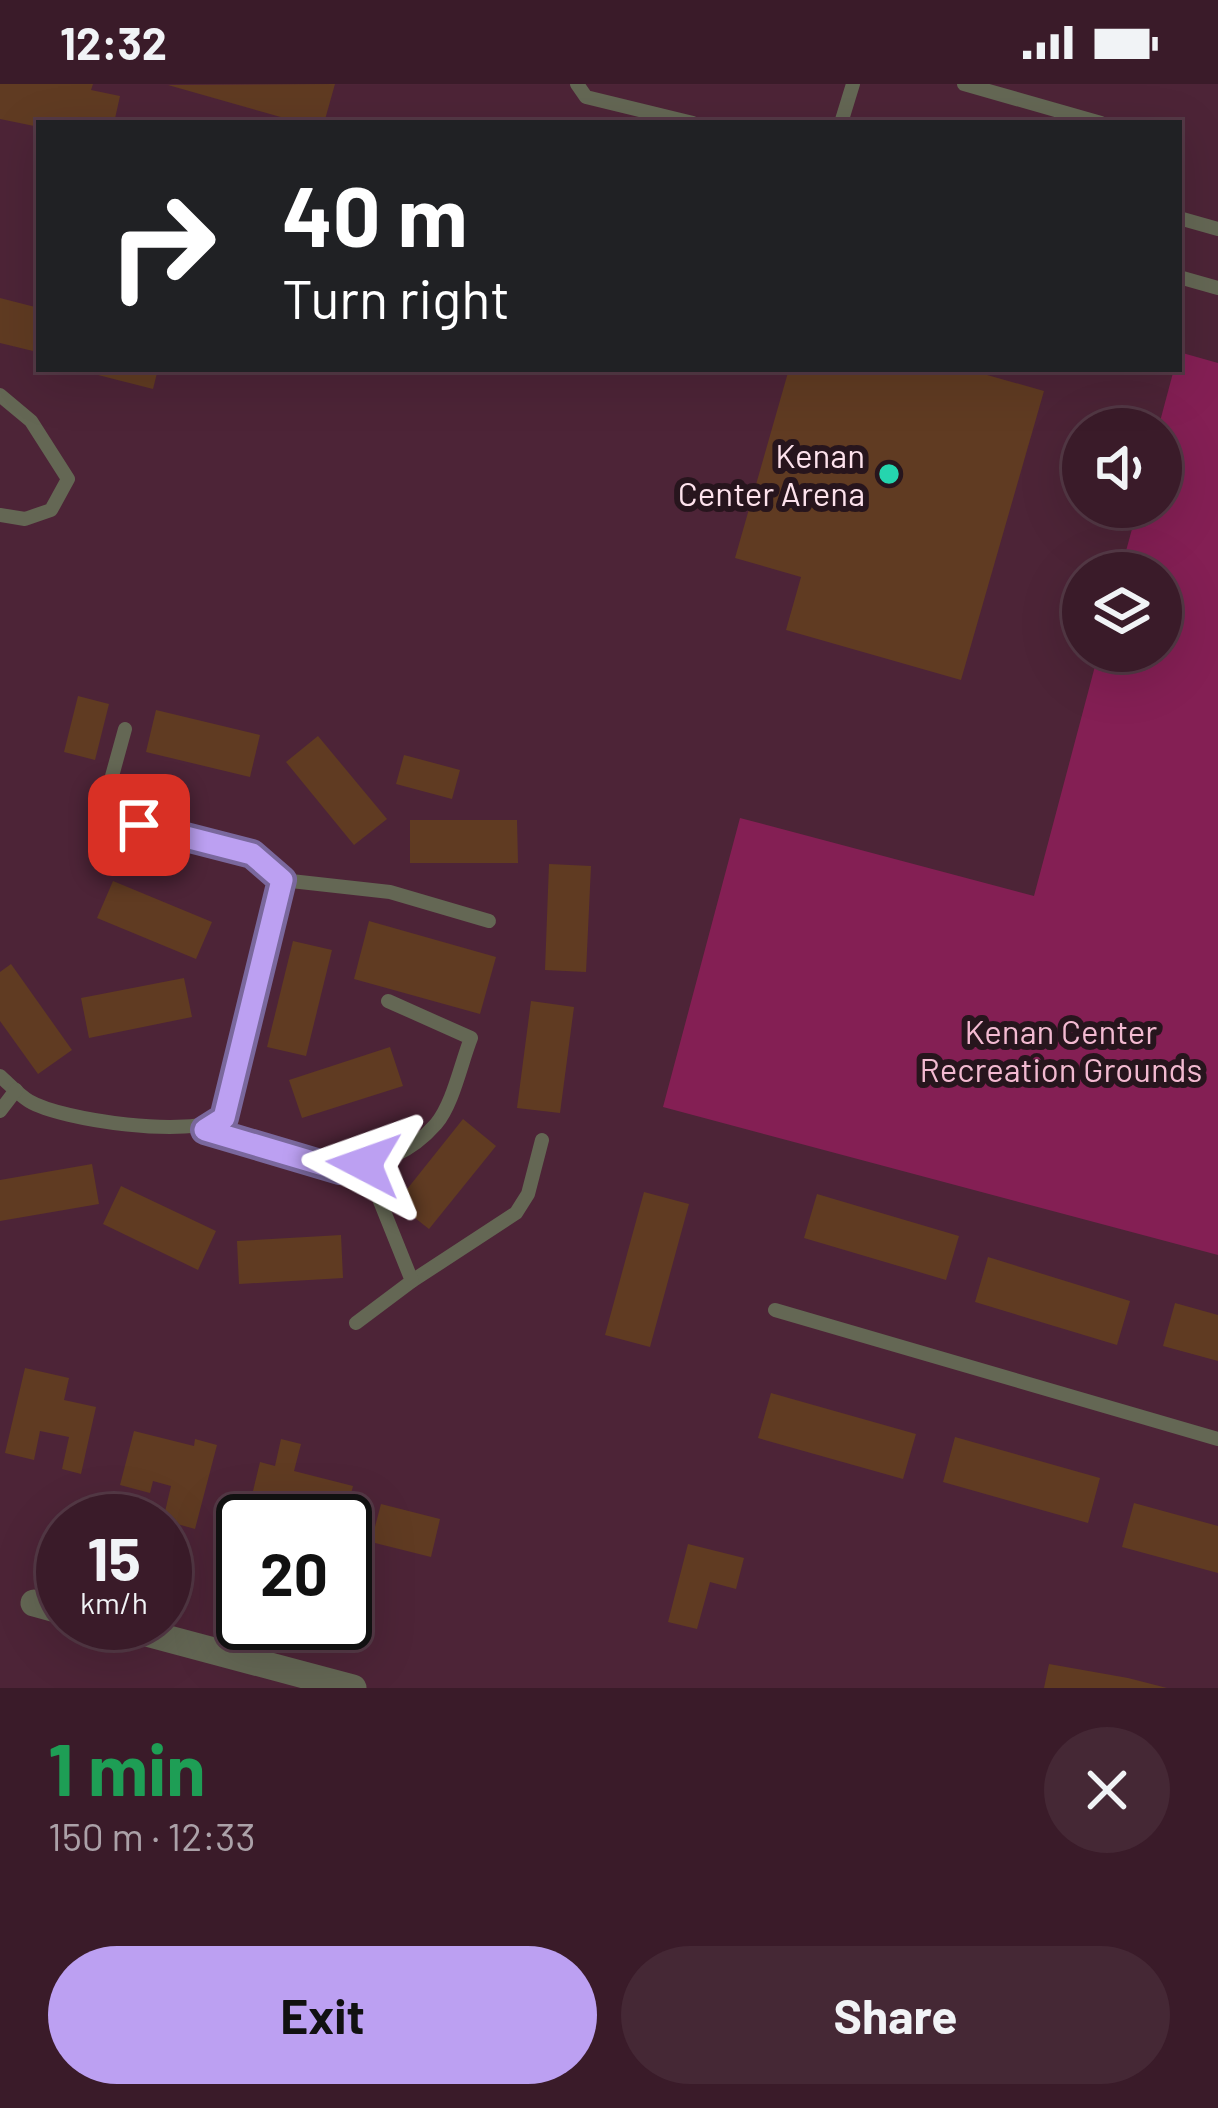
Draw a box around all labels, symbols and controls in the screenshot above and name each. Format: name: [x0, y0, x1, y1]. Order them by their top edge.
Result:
text: 12:32: [60, 15, 167, 69]
text: 40 m: [282, 163, 468, 264]
icon: right: [84, 168, 240, 324]
text: Turn right: [282, 265, 510, 330]
map controls: [1062, 408, 1182, 672]
button: sound: [1062, 408, 1182, 528]
place label: Kenan Center Arena: [678, 435, 865, 513]
marker: Kenan Center Arena: [876, 461, 902, 487]
button: layers: [1062, 552, 1182, 672]
pin: [88, 774, 190, 876]
icon: arrive: [106, 792, 172, 858]
park label: Kenan Center Recreation Grounds: [920, 1011, 1202, 1089]
position arrow: [301, 1101, 427, 1227]
speed limit sign: 20: [216, 1494, 372, 1650]
text: 15: [87, 1521, 141, 1593]
text: km/h: [80, 1584, 148, 1620]
text: 1 min: [48, 1724, 206, 1810]
button: close: [1044, 1727, 1170, 1853]
text: 150 m · 12:33: [48, 1812, 256, 1859]
button: Exit: [48, 1946, 597, 2084]
button: Share: [621, 1946, 1170, 2084]

